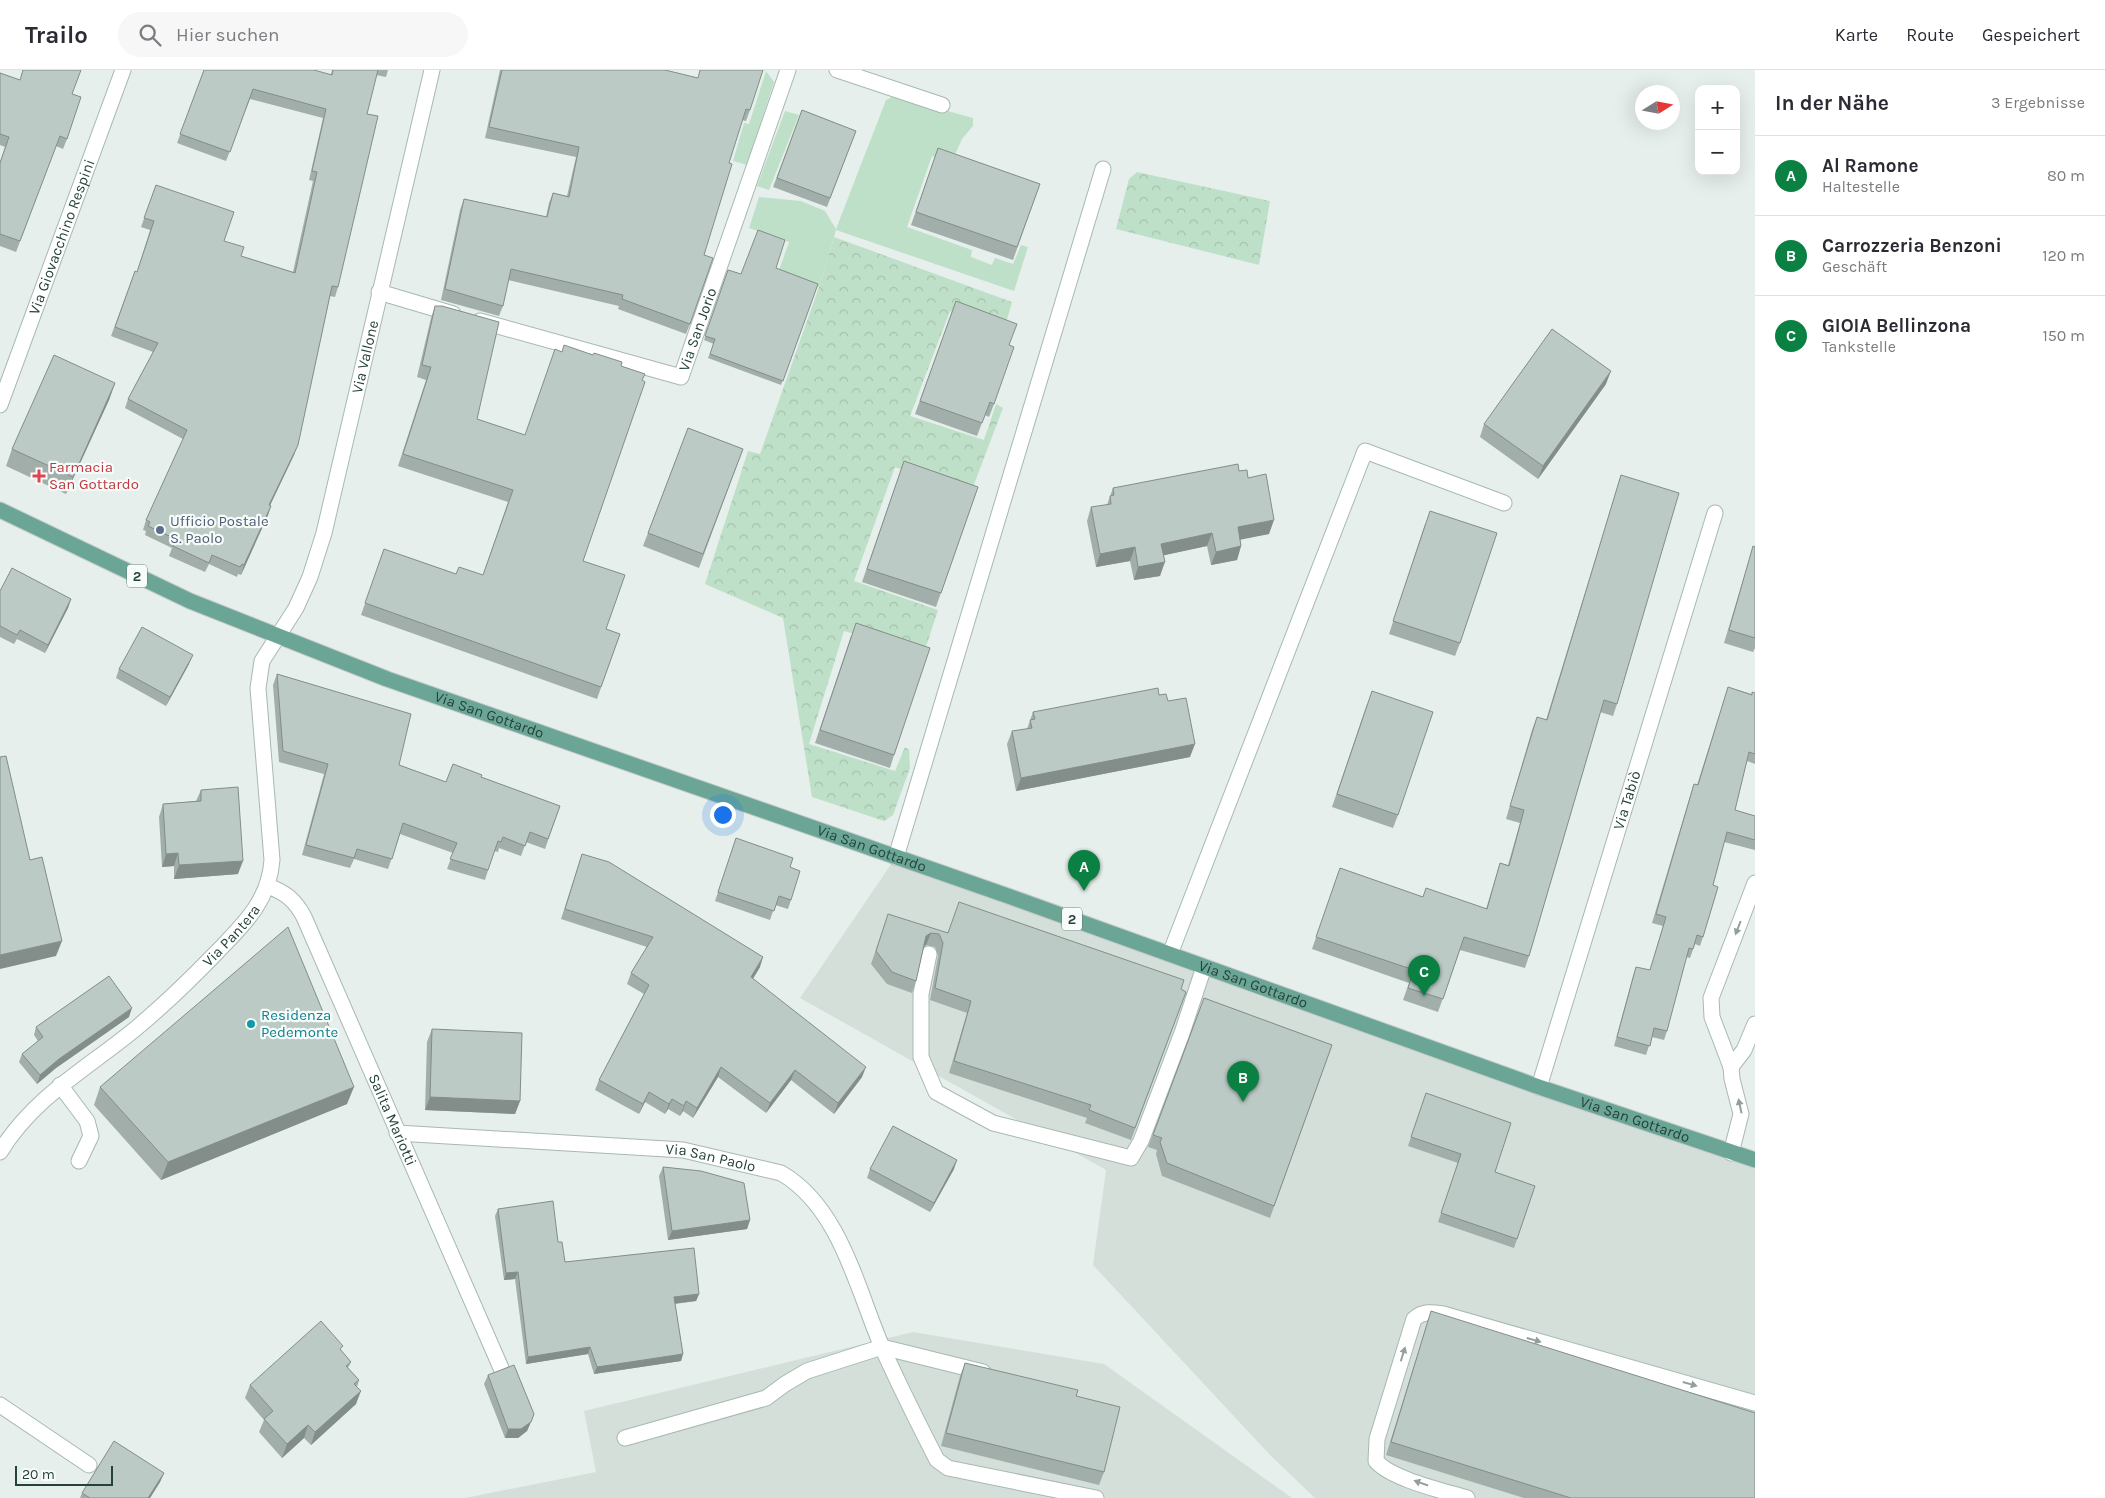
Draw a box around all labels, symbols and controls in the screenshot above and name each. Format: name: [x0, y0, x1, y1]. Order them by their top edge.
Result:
search box: [118, 12, 468, 57]
text: Trailo: [25, 21, 88, 49]
icon: search: [136, 21, 164, 49]
text: Hier suchen: [176, 24, 279, 46]
text: Karte: [1835, 24, 1878, 46]
text: Route: [1906, 24, 1954, 46]
text: Gespeichert: [1982, 24, 2080, 46]
north arrow: [1635, 85, 1680, 130]
map controls: [1695, 85, 1740, 175]
button: +: [1695, 85, 1740, 130]
text: In der Nähe: [1775, 91, 1889, 115]
text: 3 Ergebnisse: [1991, 93, 2085, 112]
button: −: [1695, 130, 1740, 175]
text: Al Ramone: [1822, 155, 1919, 177]
street label: Via Giovacchino Respini: [25, 157, 98, 317]
text: A: [1786, 166, 1796, 185]
text: 80 m: [2047, 166, 2085, 185]
text: Haltestelle: [1822, 177, 1900, 196]
text: Carrozzeria Benzoni: [1822, 235, 2002, 257]
text: B: [1786, 246, 1796, 265]
text: 120 m: [2042, 246, 2085, 265]
text: Geschäft: [1822, 257, 1887, 276]
street label: Via San Jorio: [675, 285, 720, 374]
text: GIOIA Bellinzona: [1822, 315, 1971, 337]
street label: Via Vallone: [348, 319, 382, 395]
text: C: [1786, 326, 1796, 345]
text: 150 m: [2042, 326, 2085, 345]
text: Tankstelle: [1822, 337, 1896, 356]
place label: Farmacia San Gottardo: [49, 458, 139, 493]
marker: Farmacia San Gottardo: [33, 470, 45, 482]
place label: Ufficio Postale S. Paolo: [170, 512, 269, 547]
marker: Ufficio Postale S. Paolo: [154, 524, 166, 536]
road number: 2: [127, 564, 147, 588]
street label: Via San Gottardo: [432, 687, 546, 742]
street label: Via Tabiò: [1609, 768, 1644, 832]
your location: [710, 802, 736, 828]
street label: Via San Gottardo: [815, 821, 929, 876]
pin: A: [1068, 850, 1100, 891]
street label: Via Pantera: [199, 901, 264, 970]
road number: 2: [1062, 908, 1082, 931]
one-way arrow: [1734, 921, 1742, 936]
pin: C: [1408, 955, 1440, 996]
street label: Via San Gottardo: [1196, 956, 1310, 1012]
place label: Residenza Pedemonte: [261, 1006, 338, 1041]
marker: Residenza Pedemonte: [245, 1018, 257, 1030]
pin: B: [1227, 1061, 1259, 1102]
street label: Salita Mariotti: [365, 1071, 420, 1168]
street label: Via San Gottardo: [1578, 1093, 1692, 1146]
one-way arrow: [1735, 1097, 1743, 1113]
street label: Via San Paolo: [665, 1140, 758, 1176]
one-way arrow: [1526, 1336, 1542, 1344]
one-way arrow: [1400, 1346, 1408, 1361]
one-way arrow: [1683, 1381, 1698, 1389]
scale bar: [15, 1463, 112, 1486]
text: 20 m: [22, 1466, 55, 1483]
one-way arrow: [1413, 1479, 1428, 1487]

